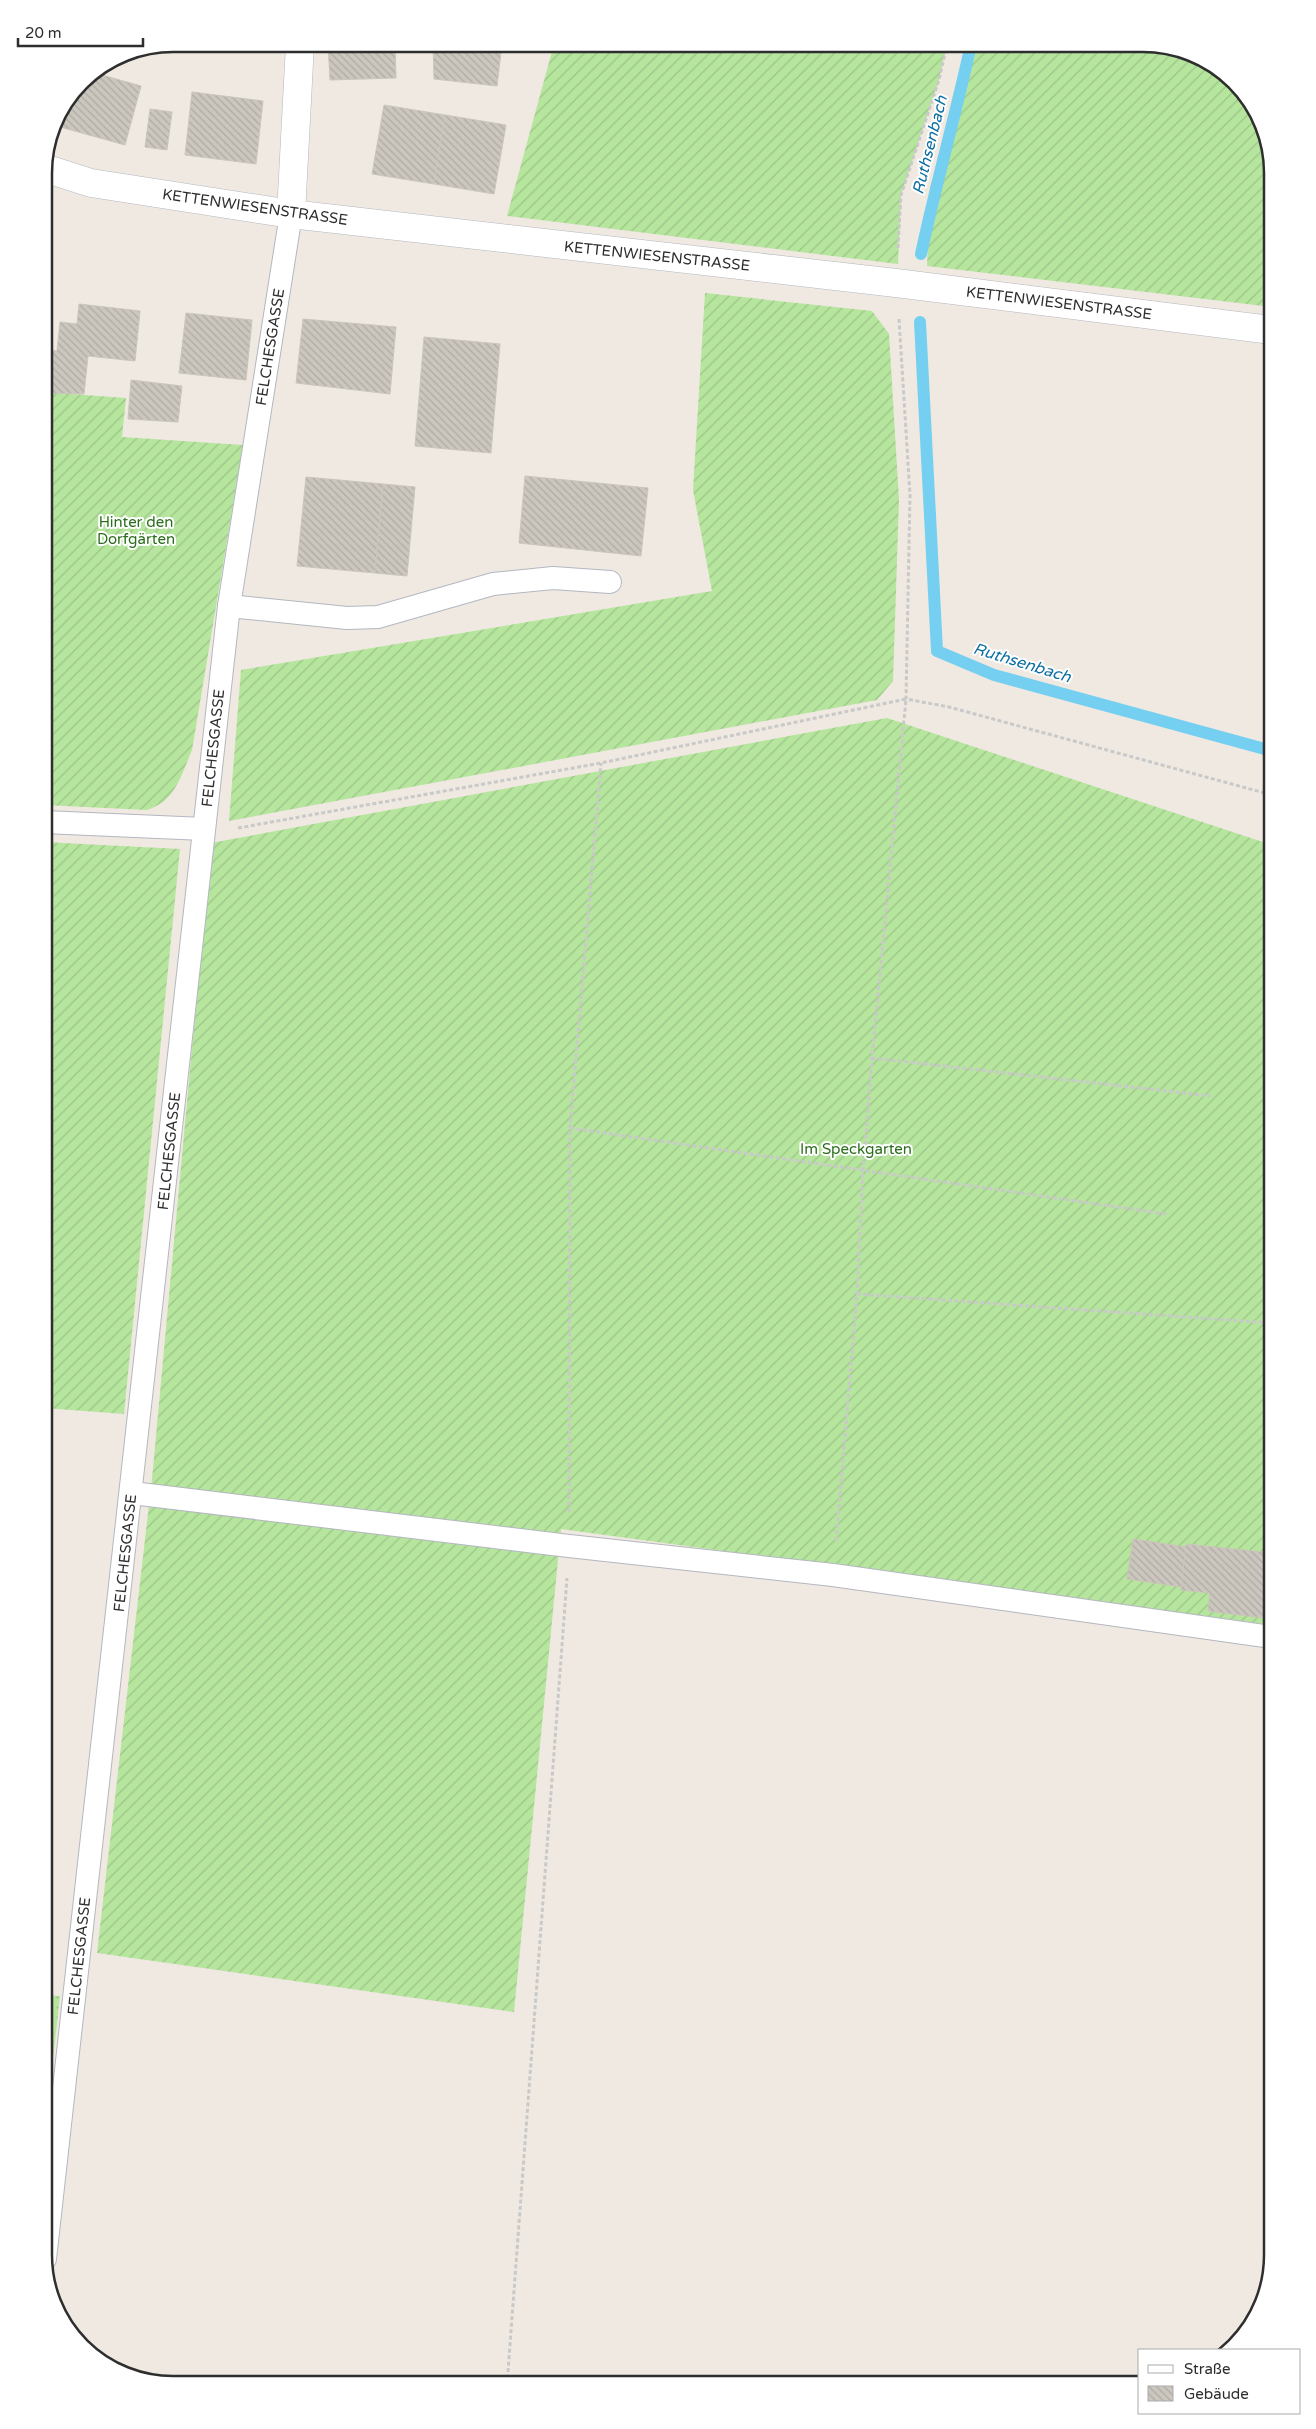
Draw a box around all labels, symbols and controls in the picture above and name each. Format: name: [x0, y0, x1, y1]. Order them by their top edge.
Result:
scale bar: [18, 15, 142, 47]
text: 20 m: [25, 24, 62, 42]
water label: Ruthsenbach: [908, 92, 952, 196]
street label: KETTENWIESENSTRASSE: [161, 185, 349, 229]
street label: KETTENWIESENSTRASSE: [563, 237, 751, 275]
street label: KETTENWIESENSTRASSE: [965, 283, 1153, 323]
street label: FELCHESGASSE: [252, 287, 288, 407]
park label: Hinter den Dorfgärten: [97, 513, 175, 548]
water label: Ruthsenbach: [971, 639, 1074, 688]
street label: FELCHESGASSE: [198, 688, 228, 808]
street label: FELCHESGASSE: [154, 1091, 184, 1211]
park label: Im Speckgarten: [800, 1140, 912, 1158]
street label: FELCHESGASSE: [110, 1493, 140, 1613]
street label: FELCHESGASSE: [64, 1896, 94, 2016]
legend: [1138, 2349, 1301, 2414]
text: Straße: [1184, 2360, 1230, 2378]
text: Gebäude: [1184, 2385, 1249, 2403]

